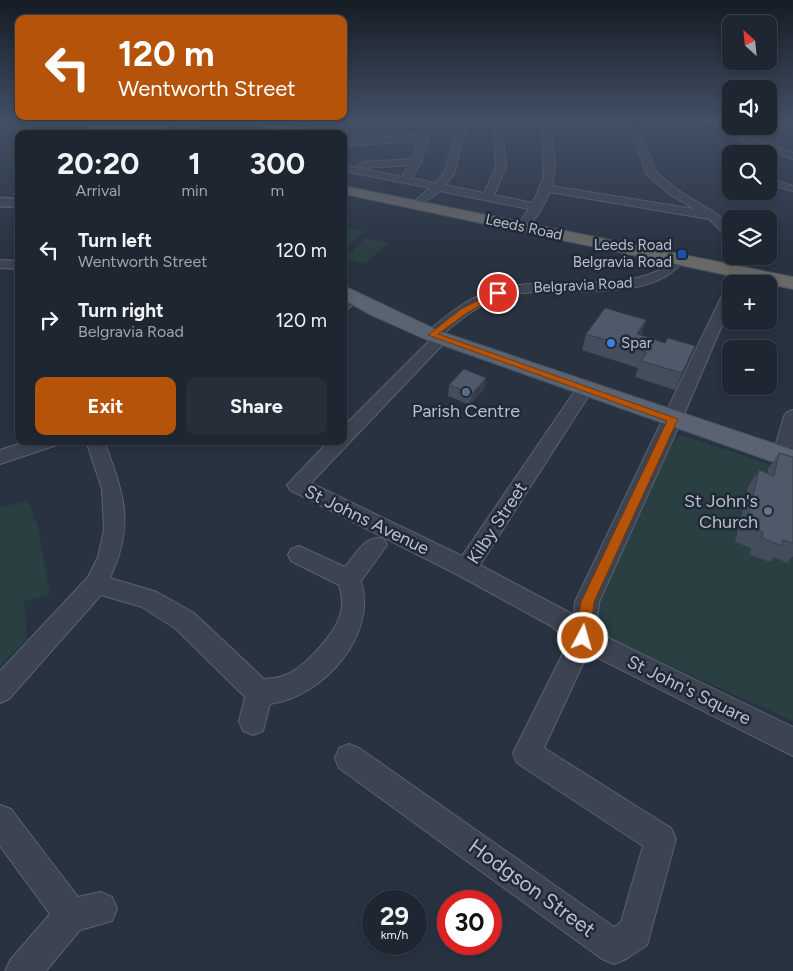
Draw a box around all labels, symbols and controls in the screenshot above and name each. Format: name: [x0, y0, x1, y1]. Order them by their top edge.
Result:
north arrow: [722, 15, 778, 70]
map controls: [722, 15, 777, 395]
text: 120 m: [118, 33, 215, 75]
icon: left: [35, 35, 100, 100]
text: Wentworth Street: [118, 75, 296, 102]
button: sound: [722, 80, 777, 135]
text: 20:20: [57, 145, 140, 182]
text: 1: [188, 145, 201, 182]
text: 300: [250, 145, 305, 182]
button: search: [722, 145, 777, 200]
text: Arrival: [76, 181, 121, 200]
text: min: [181, 181, 208, 200]
text: m: [271, 181, 284, 200]
street label: Leeds Road: [484, 210, 564, 244]
button: layers: [722, 210, 777, 265]
text: Turn left: [78, 229, 152, 252]
icon: left: [35, 236, 63, 264]
place label: Leeds Road Belgravia Road: [573, 236, 672, 271]
text: 120 m: [275, 239, 327, 262]
marker: Leeds Road Belgravia Road: [676, 248, 688, 260]
text: Wentworth Street: [78, 252, 207, 271]
pin: [477, 272, 519, 314]
street label: Belgravia Road: [533, 273, 633, 297]
button: +: [722, 275, 777, 330]
icon: arrive: [484, 279, 512, 307]
text: Turn right: [78, 299, 164, 322]
icon: right: [35, 306, 63, 334]
text: 120 m: [275, 309, 327, 332]
text: Belgravia Road: [78, 322, 184, 341]
place label: Spar: [621, 334, 652, 352]
marker: Spar: [605, 337, 617, 349]
button: −: [722, 340, 777, 395]
button: Exit: [35, 377, 176, 435]
button: Share: [186, 377, 327, 435]
marker: Parish Centre: [460, 386, 472, 398]
place label: Parish Centre: [412, 400, 520, 422]
street label: Kilby Street: [462, 478, 532, 568]
street label: St Johns Avenue: [301, 480, 433, 560]
place label: St John's Church: [684, 490, 758, 533]
marker: St John's Church: [762, 505, 774, 517]
position arrow: [556, 611, 608, 663]
street label: St John's Square: [623, 650, 755, 730]
street label: Hodgson Street: [464, 833, 600, 942]
speed limit sign: 30: [437, 890, 502, 955]
text: 29: [380, 901, 409, 931]
text: km/h: [381, 928, 408, 942]

